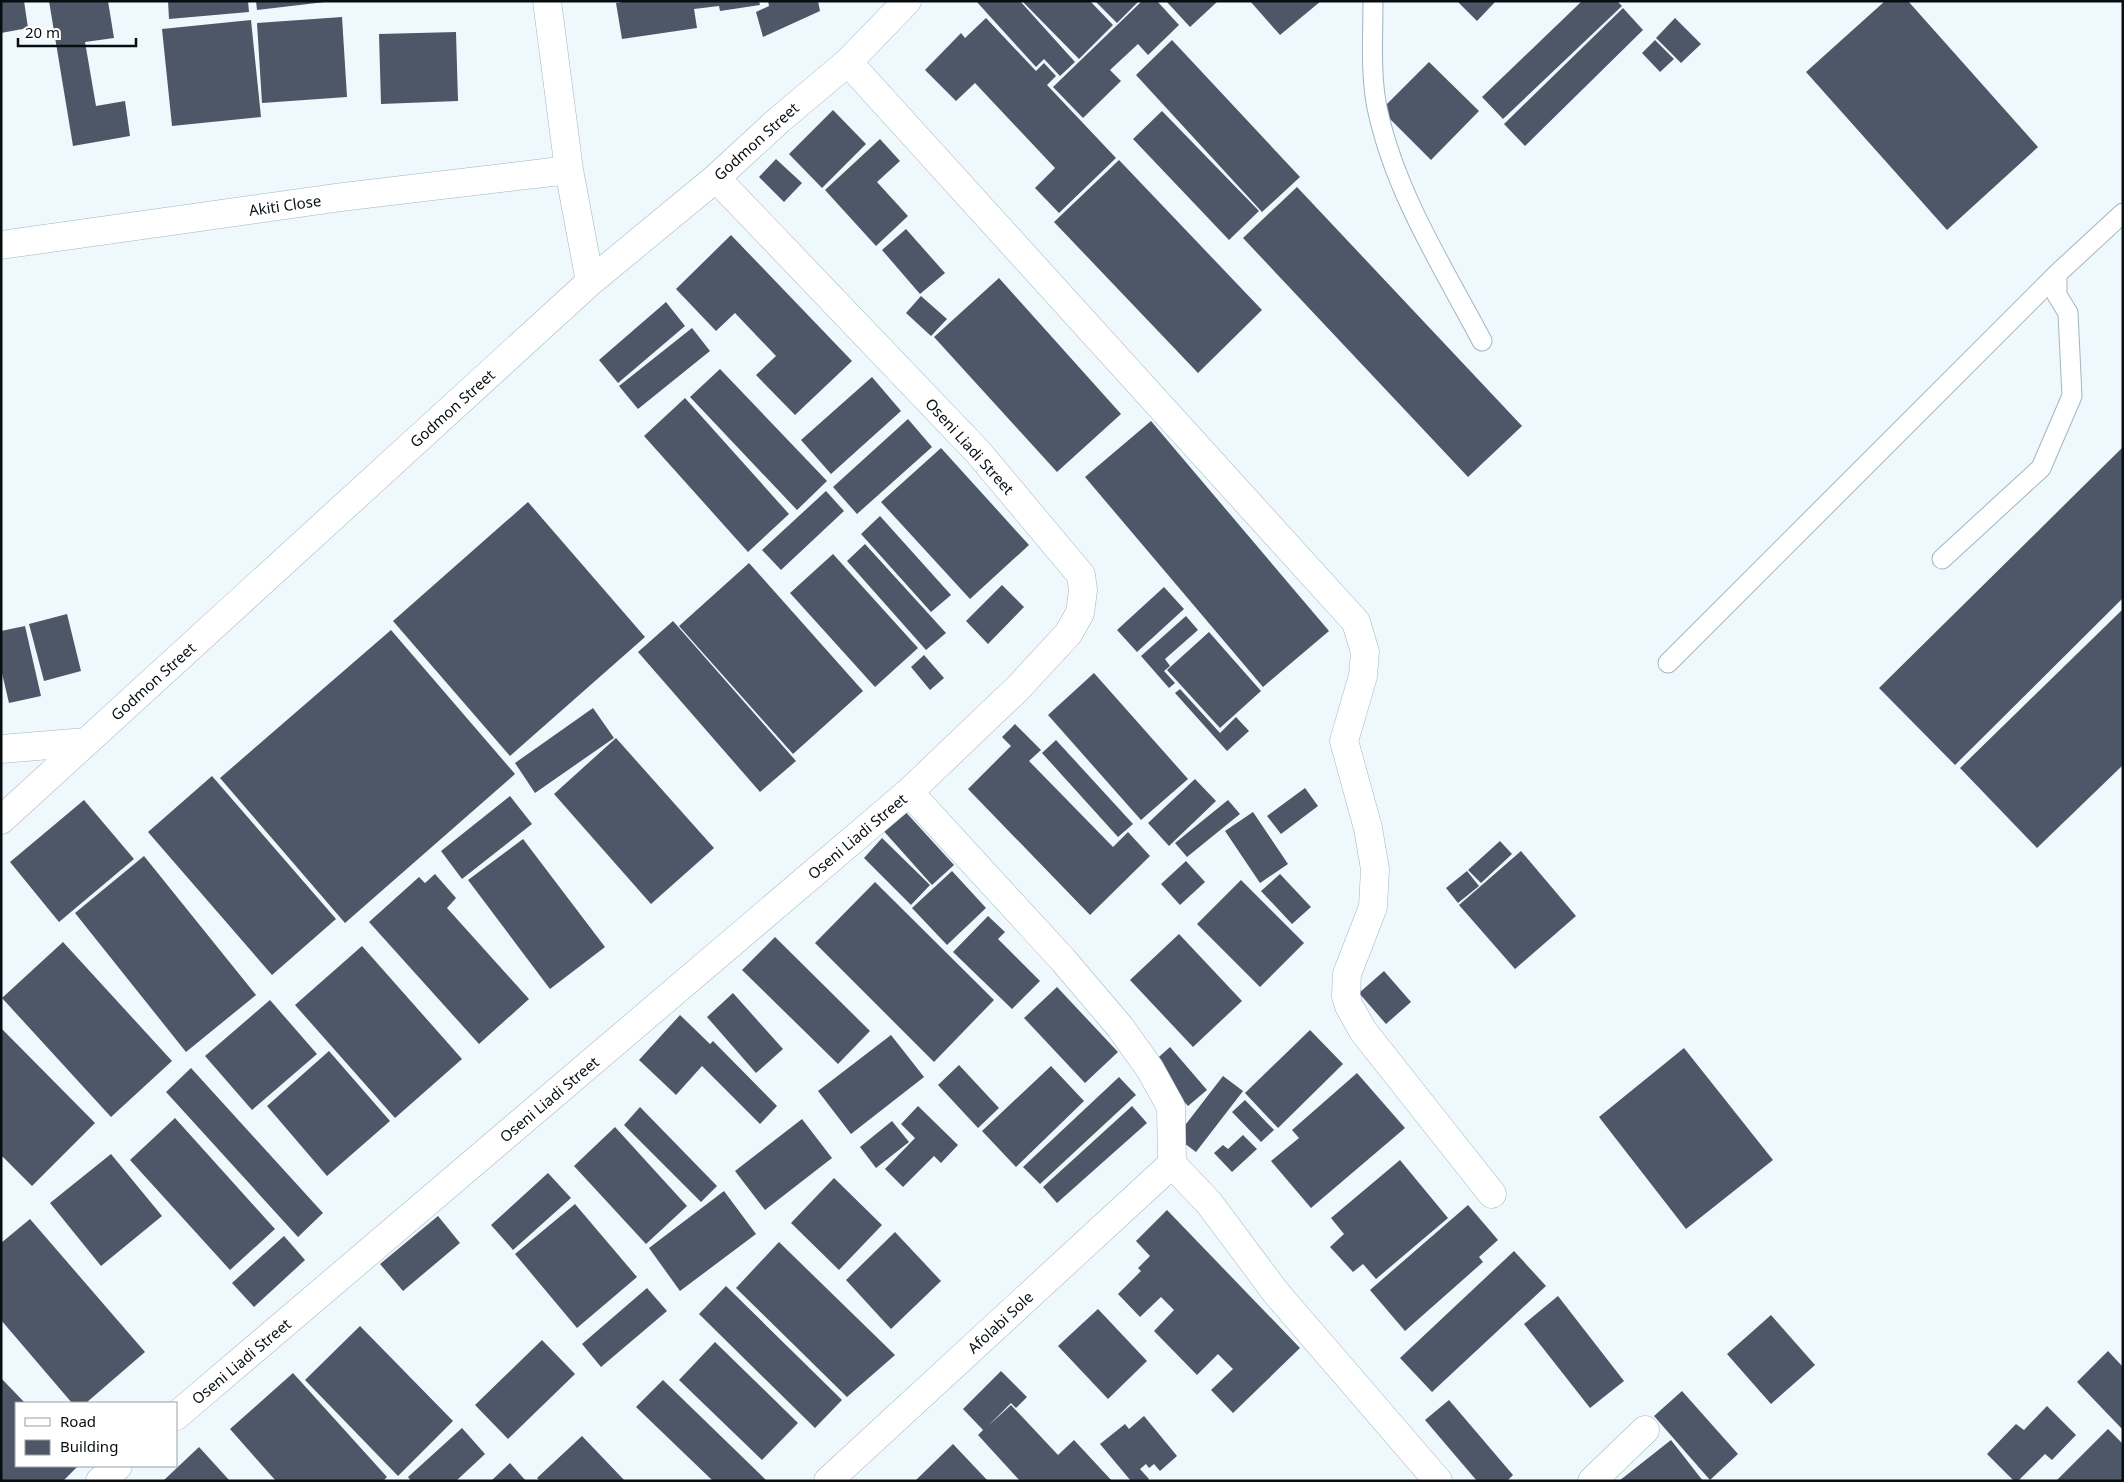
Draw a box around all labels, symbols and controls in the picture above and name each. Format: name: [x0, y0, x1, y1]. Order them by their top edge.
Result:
scale bar: [18, 15, 135, 47]
text: 20 m: [25, 22, 60, 42]
street label: Godmon Street: [709, 97, 803, 184]
street label: Akiti Close: [248, 190, 322, 220]
street label: Godmon Street: [405, 364, 499, 451]
street label: Oseni Liadi Street: [921, 393, 1019, 499]
street label: Godmon Street: [106, 637, 200, 724]
street label: Oseni Liadi Street: [803, 788, 911, 883]
street label: Oseni Liadi Street: [495, 1051, 603, 1146]
street label: Afolabi Sole: [963, 1286, 1037, 1358]
street label: Oseni Liadi Street: [187, 1313, 295, 1408]
legend: [15, 1402, 178, 1467]
text: Road: [60, 1411, 96, 1431]
text: Building: [60, 1436, 118, 1456]

